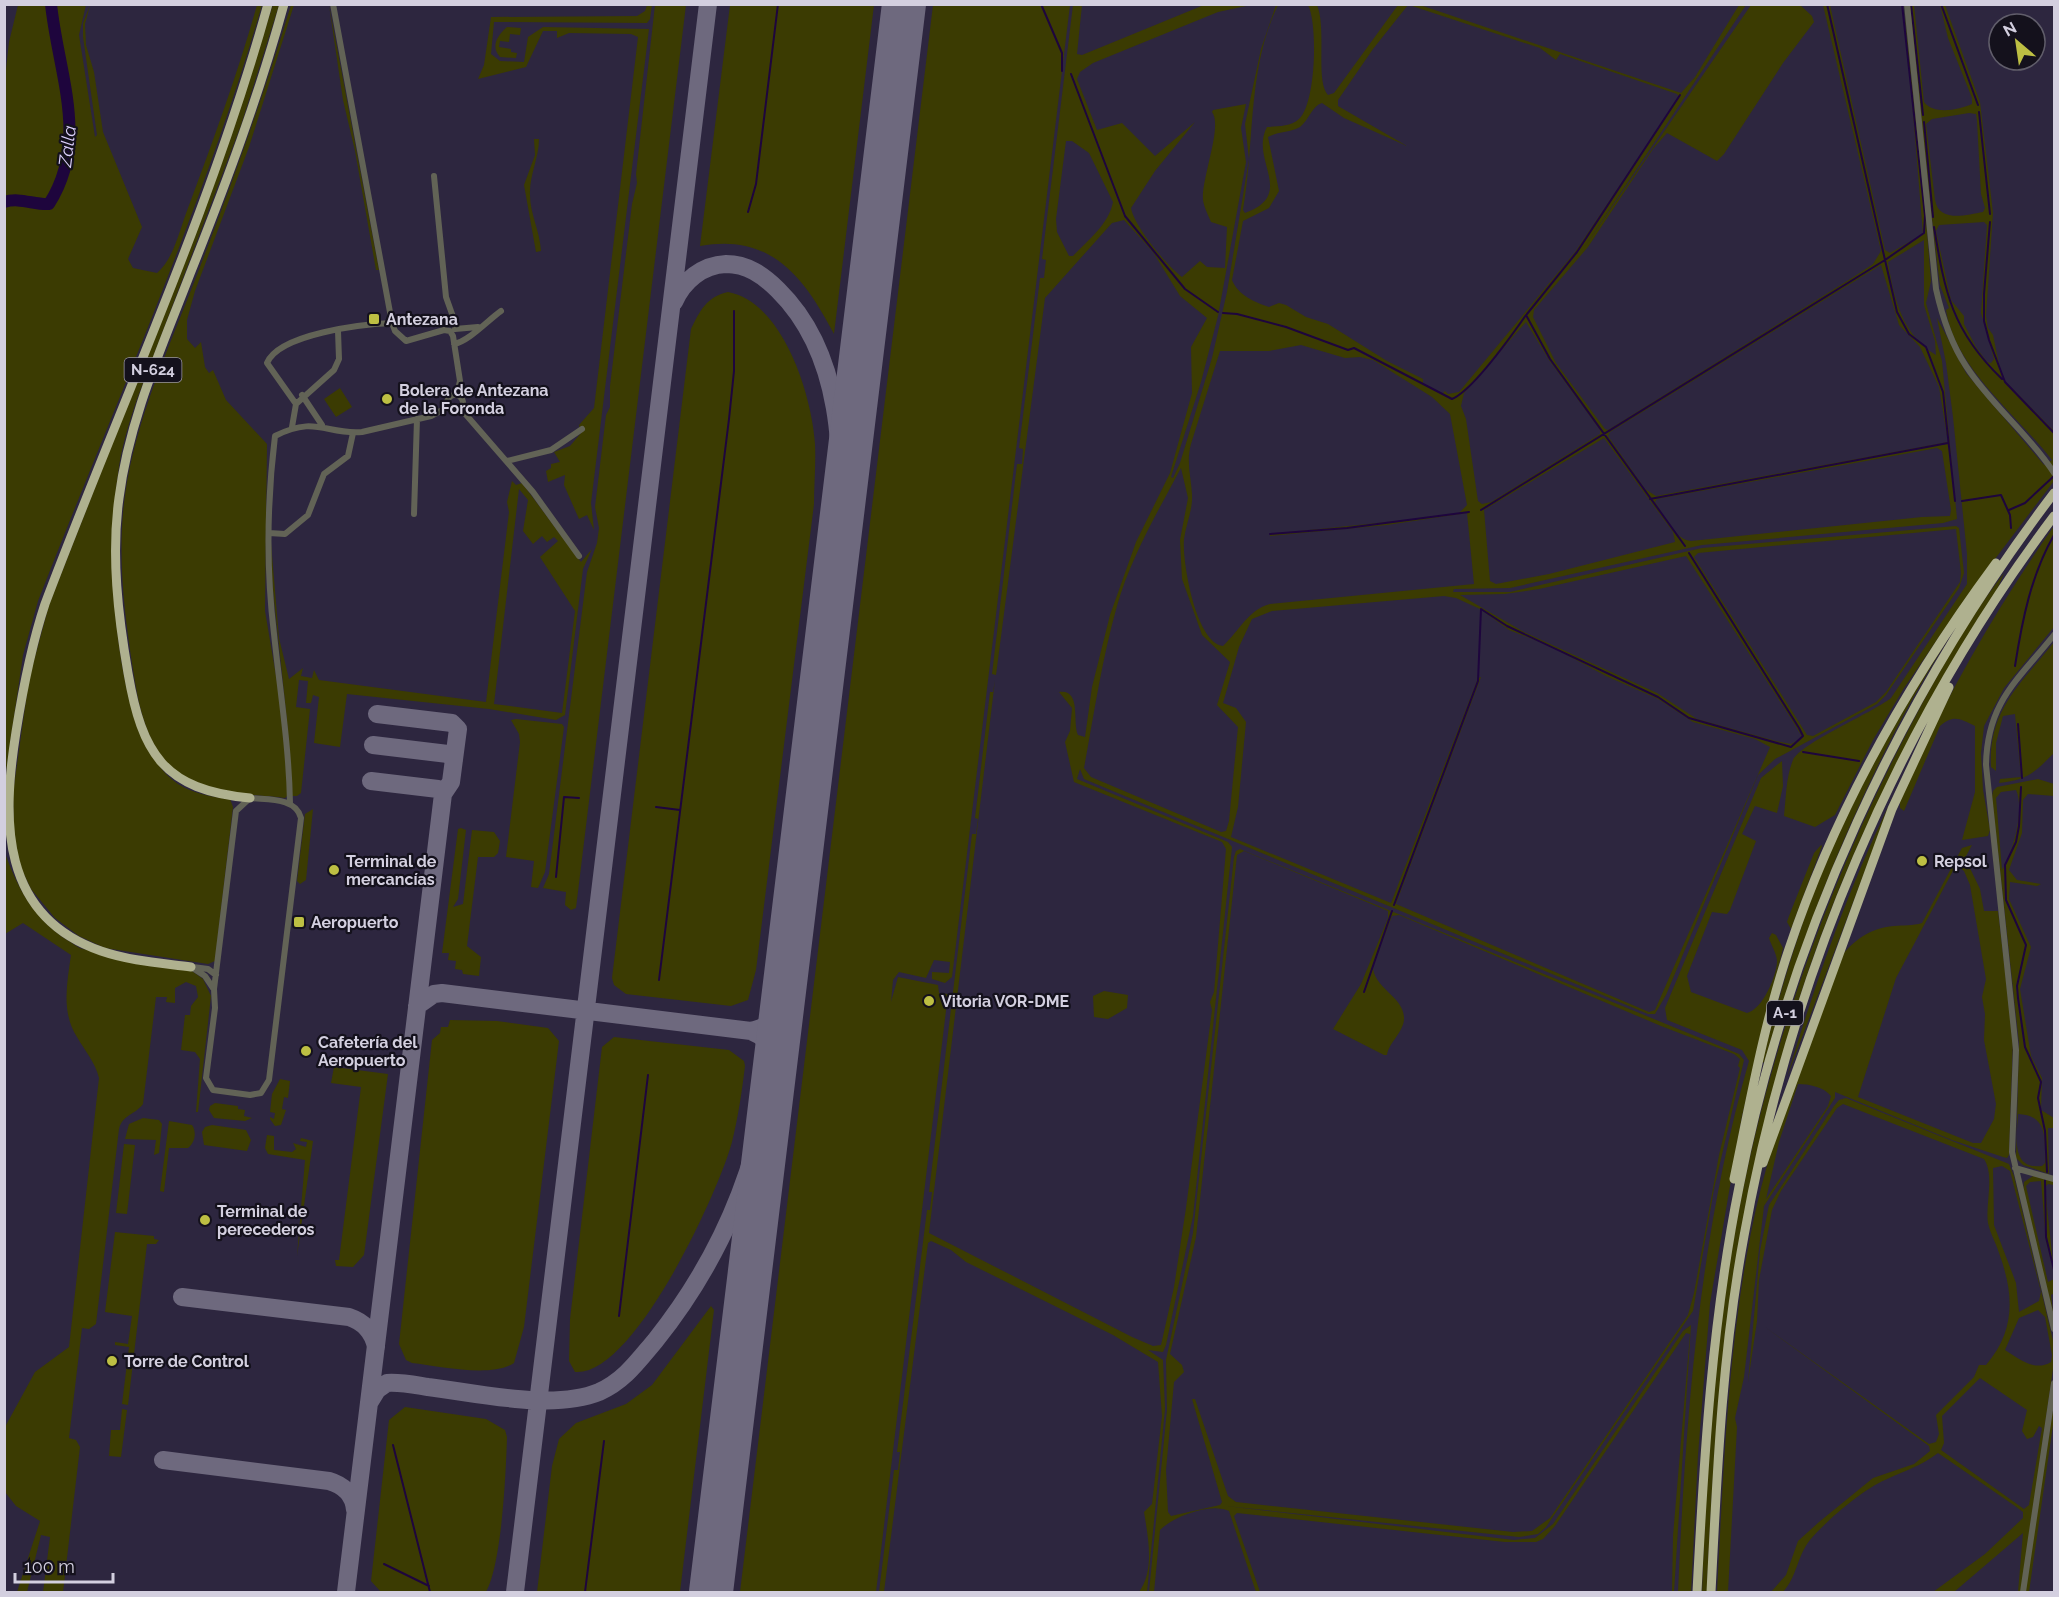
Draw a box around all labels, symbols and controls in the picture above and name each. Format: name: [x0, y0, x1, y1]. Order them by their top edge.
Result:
north arrow: [1987, 12, 2047, 72]
text: N: [2000, 18, 2020, 41]
water label: Zalla: [54, 124, 80, 169]
place label: Antezana: [386, 310, 458, 329]
marker: Antezana: [367, 312, 381, 326]
road number: N-624: [124, 358, 182, 382]
place label: Bolera de Antezana de la Foronda: [399, 381, 548, 418]
marker: Bolera de Antezana de la Foronda: [380, 392, 394, 406]
place label: Terminal de mercancías: [346, 852, 437, 889]
place label: Repsol: [1934, 852, 1988, 871]
marker: Repsol: [1915, 854, 1929, 868]
marker: Terminal de mercancías: [327, 863, 341, 877]
place label: Aeropuerto: [311, 913, 399, 932]
marker: Aeropuerto: [292, 915, 306, 929]
place label: Vitoria VOR-DME: [941, 992, 1069, 1011]
marker: Vitoria VOR-DME: [922, 994, 936, 1008]
road number: A-1: [1767, 1001, 1803, 1025]
place label: Cafetería del Aeropuerto: [318, 1033, 418, 1070]
marker: Cafetería del Aeropuerto: [299, 1044, 313, 1058]
place label: Terminal de perecederos: [217, 1202, 315, 1239]
marker: Terminal de perecederos: [198, 1213, 212, 1227]
place label: Torre de Control: [124, 1352, 250, 1371]
marker: Torre de Control: [105, 1354, 119, 1368]
scale bar: [15, 1546, 112, 1584]
text: 100 m: [24, 1556, 75, 1577]

